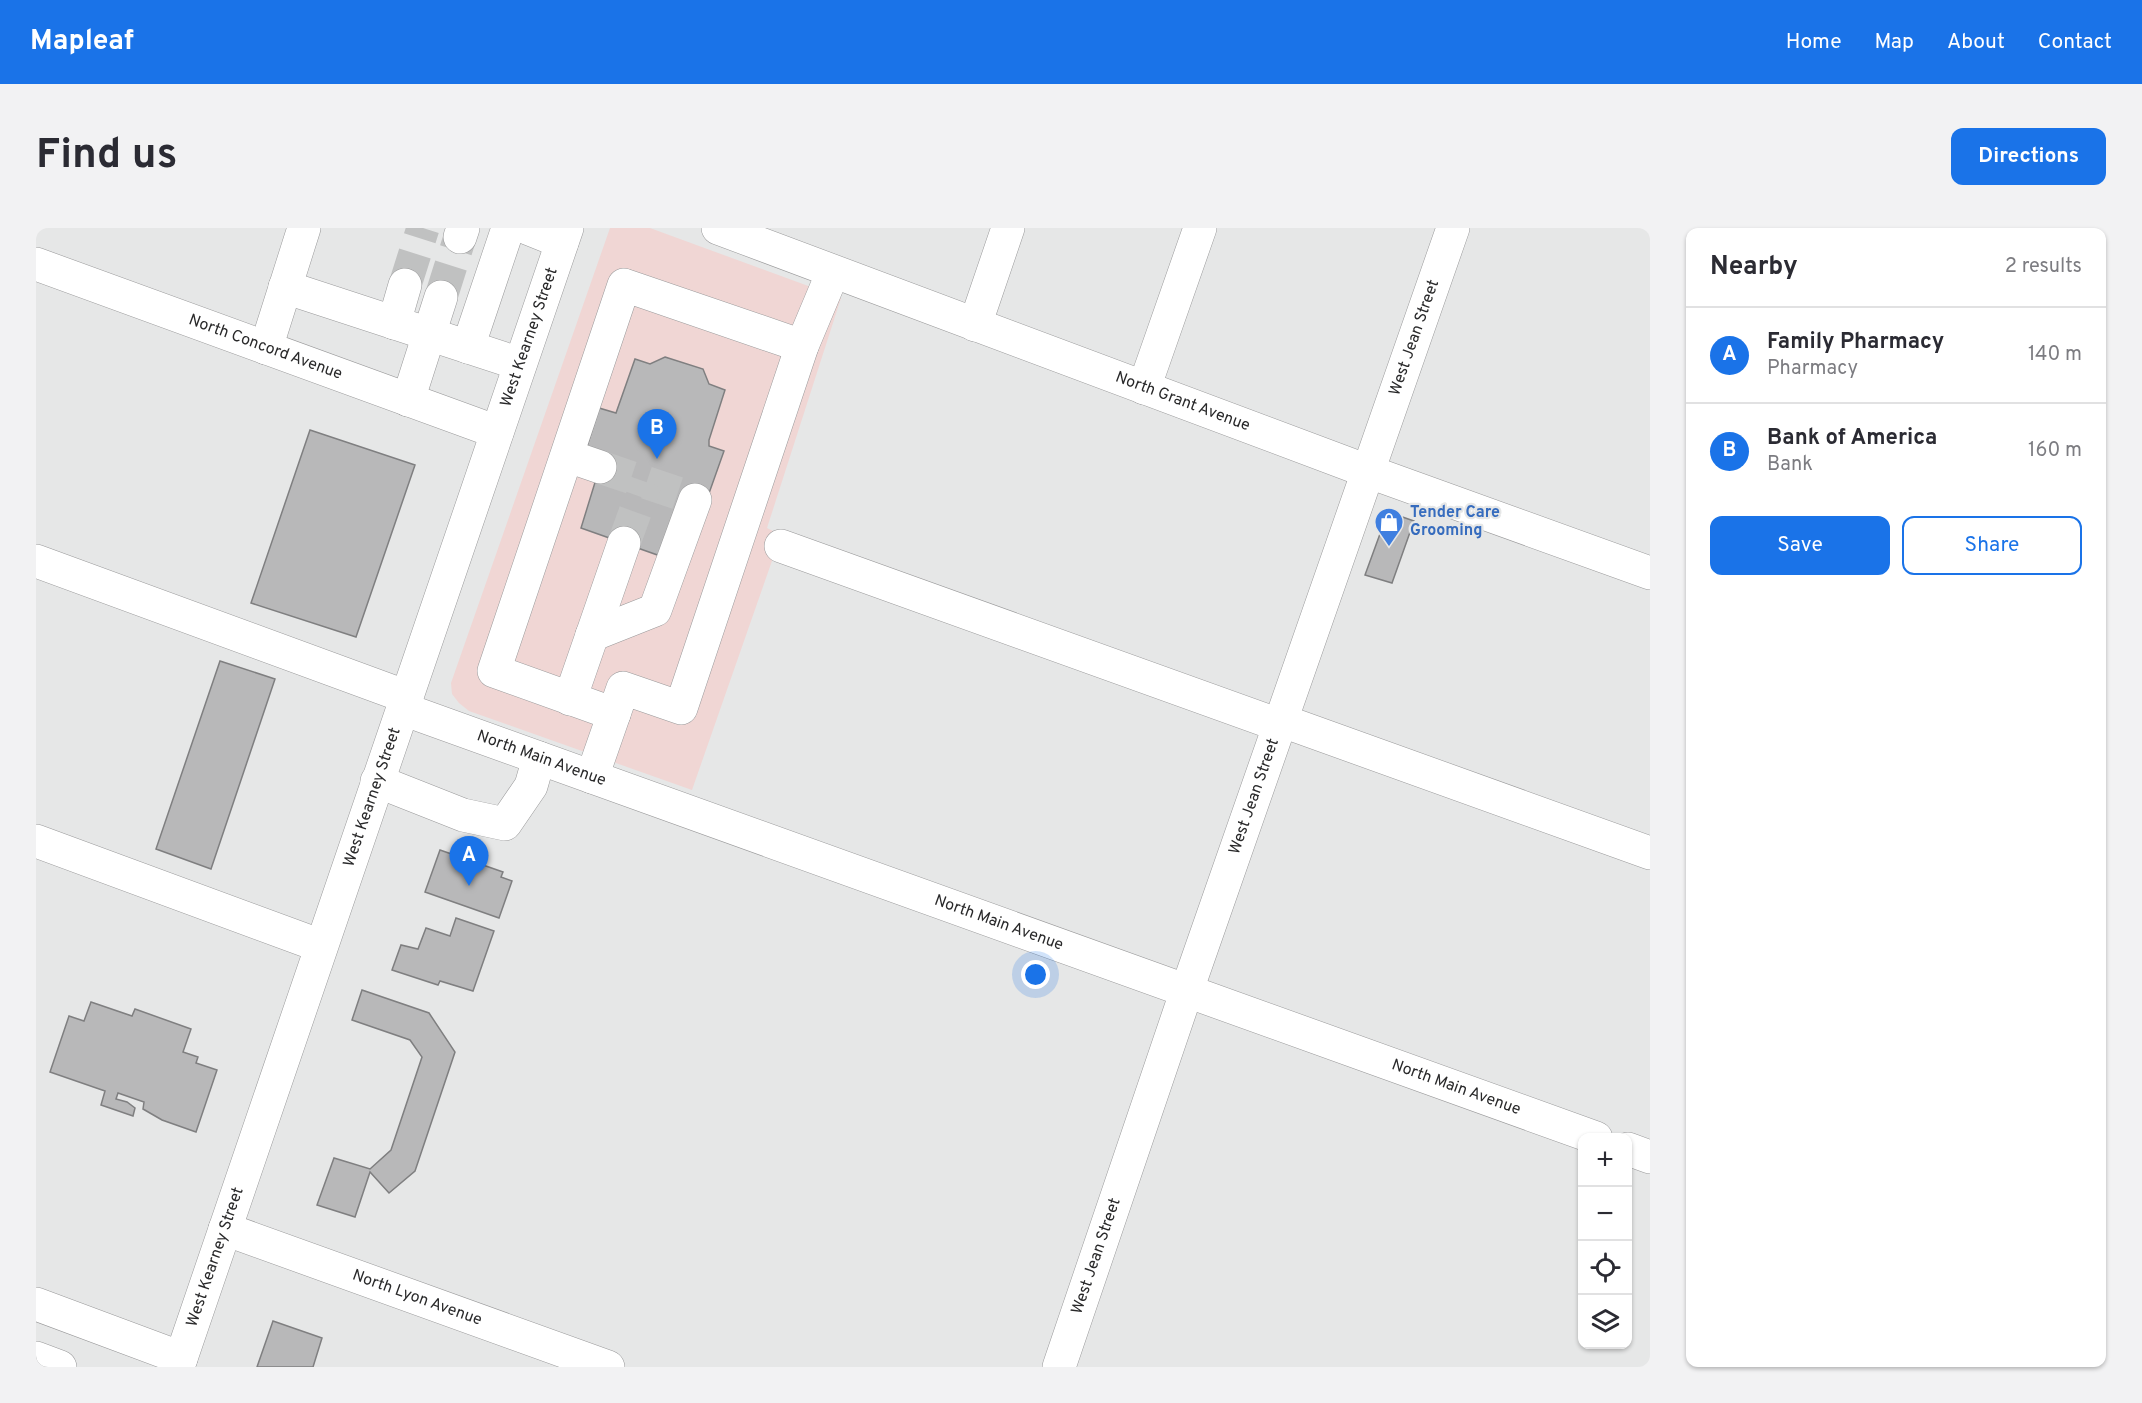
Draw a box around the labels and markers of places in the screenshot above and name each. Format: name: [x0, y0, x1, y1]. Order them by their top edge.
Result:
pin: B: [638, 410, 676, 459]
place label: Tender Care Grooming: [1410, 503, 1500, 541]
shop icon: Tender Care Grooming: [1373, 506, 1405, 548]
pin: A: [450, 836, 488, 886]

